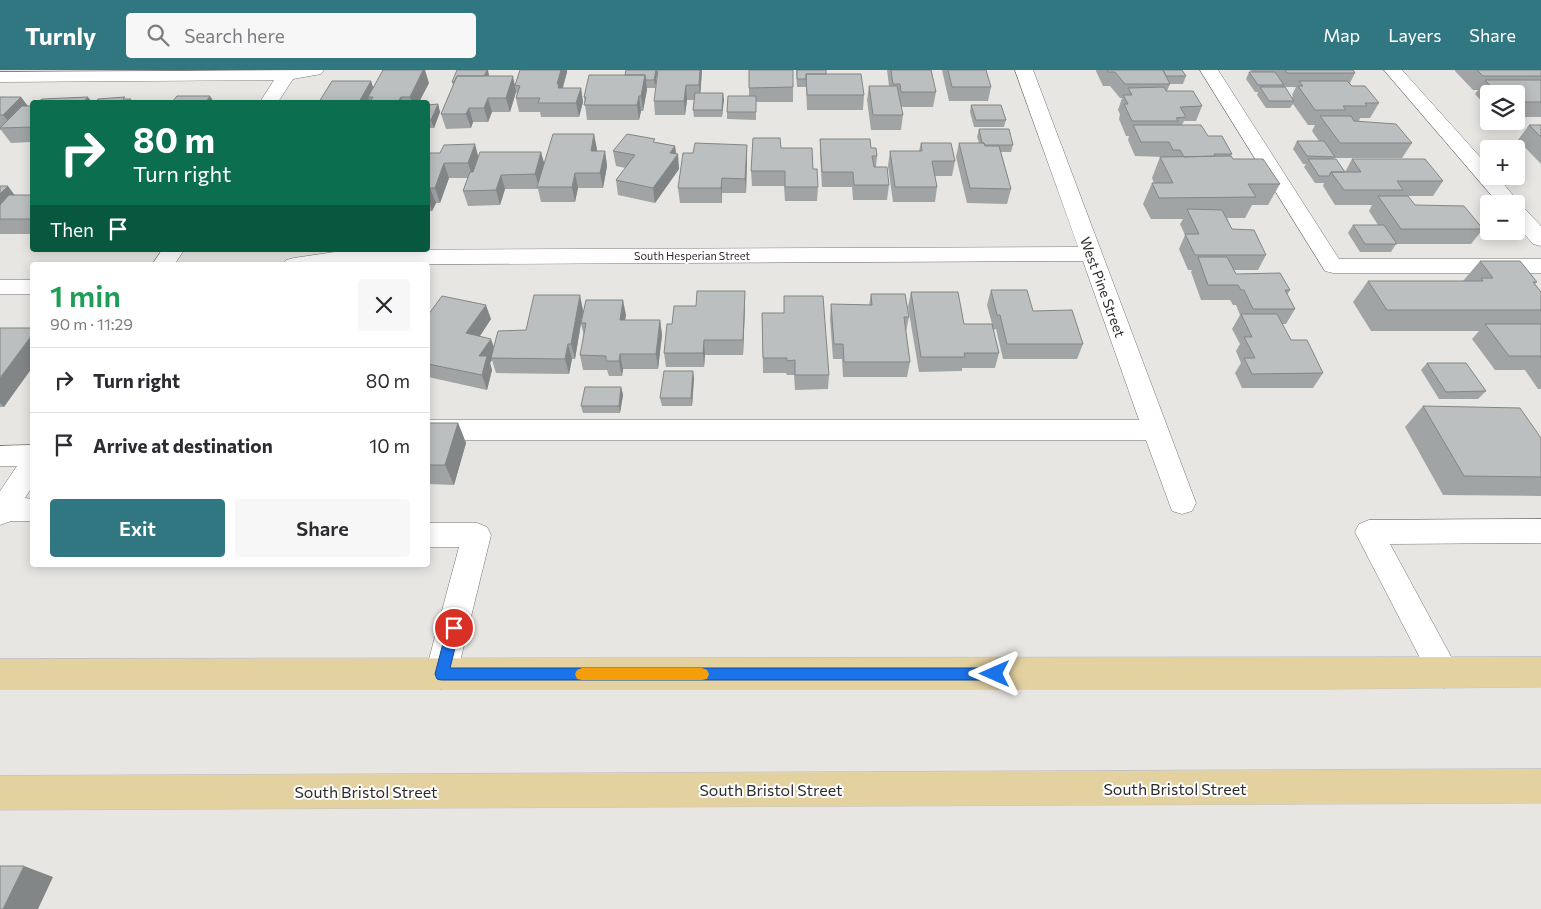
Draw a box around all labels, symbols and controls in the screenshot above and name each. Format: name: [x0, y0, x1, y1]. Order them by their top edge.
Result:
search box: [126, 13, 476, 58]
text: Turnly: [25, 21, 96, 50]
icon: search: [144, 21, 172, 49]
text: Search here: [184, 24, 285, 47]
text: Map: [1323, 24, 1360, 46]
text: Layers: [1388, 24, 1441, 46]
text: Share: [1469, 24, 1516, 46]
map controls: [1480, 85, 1525, 240]
button: layers: [1480, 85, 1525, 130]
text: 80 m: [133, 117, 215, 160]
icon: right: [50, 120, 115, 185]
button: +: [1480, 140, 1525, 185]
text: Turn right: [133, 160, 231, 187]
button: −: [1480, 195, 1525, 240]
icon: arrive: [104, 215, 132, 243]
text: Then: [50, 218, 94, 241]
street label: West Pine Street: [1077, 235, 1129, 340]
street label: South Hesperian Street: [634, 249, 750, 262]
text: 1 min: [50, 276, 121, 313]
button: close: [358, 279, 410, 331]
text: 90 m · 11:29: [50, 314, 133, 333]
icon: right: [50, 366, 78, 394]
text: Turn right: [93, 369, 180, 392]
text: 80 m: [366, 369, 410, 392]
icon: arrive: [50, 431, 78, 459]
text: Arrive at destination: [93, 434, 273, 457]
text: 10 m: [369, 434, 410, 457]
button: Exit: [50, 499, 225, 557]
button: Share: [235, 499, 410, 557]
pin: [433, 607, 475, 649]
icon: arrive: [440, 614, 468, 642]
position arrow: [968, 647, 1020, 699]
street label: South Bristol Street: [1103, 779, 1247, 798]
street label: South Bristol Street: [699, 780, 843, 799]
street label: South Bristol Street: [294, 782, 438, 801]

